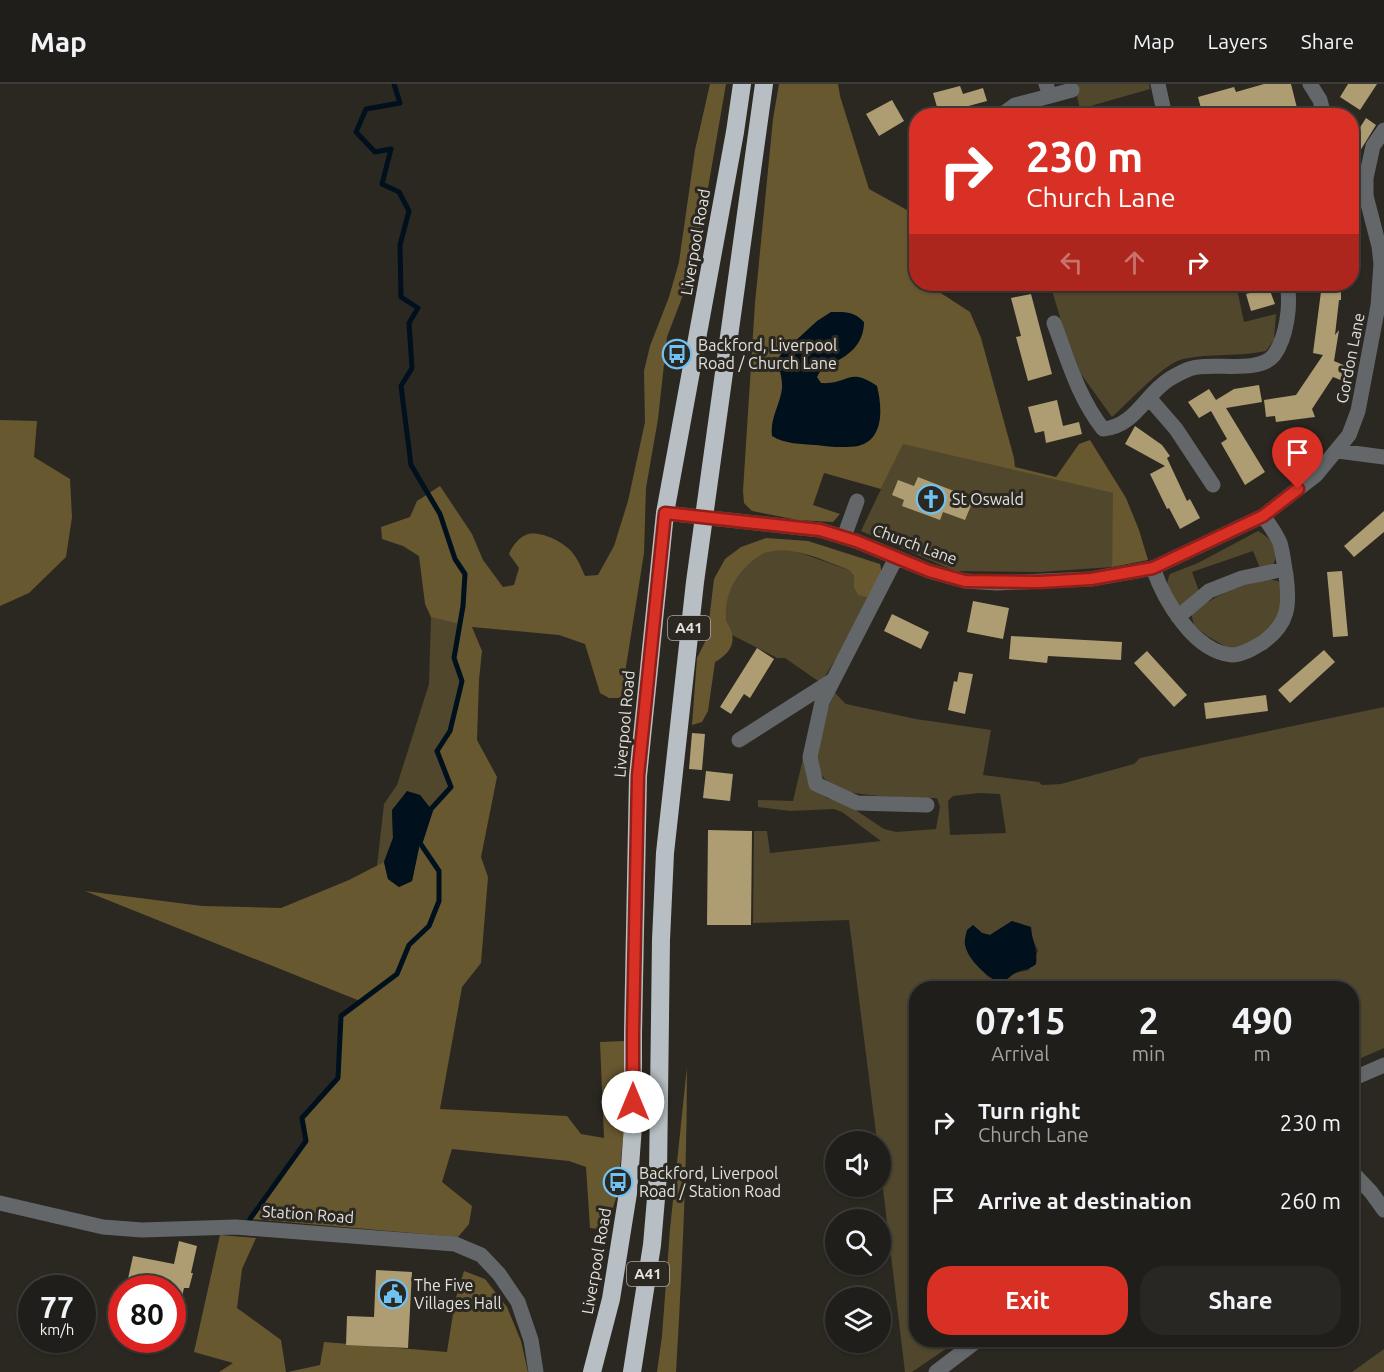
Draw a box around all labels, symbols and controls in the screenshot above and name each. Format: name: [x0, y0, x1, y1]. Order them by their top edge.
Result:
text: Map: [30, 26, 87, 57]
text: Map: [1133, 29, 1174, 53]
text: Layers: [1207, 29, 1268, 53]
text: Share: [1301, 29, 1354, 53]
icon: right: [927, 132, 1005, 210]
text: 230 m: [1026, 133, 1143, 180]
text: Church Lane: [1026, 182, 1176, 212]
street label: Liverpool Road: [677, 188, 713, 296]
icon: left: [1055, 246, 1088, 279]
icon: ahead: [1118, 246, 1151, 279]
icon: right: [1181, 246, 1214, 279]
street label: Gordon Lane: [1332, 311, 1368, 405]
place label: Backford, Liverpool Road / Church Lane: [698, 336, 837, 372]
bus stop icon: Backford, Liverpool Road / Church Lane: [661, 338, 693, 370]
pin: [1272, 427, 1323, 489]
icon: arrive: [1281, 436, 1314, 469]
church icon: St Oswald: [915, 483, 947, 515]
place label: St Oswald: [952, 490, 1024, 508]
street label: Church Lane: [870, 520, 960, 568]
road number: A41: [668, 616, 710, 640]
street label: Liverpool Road: [610, 670, 638, 778]
text: 07:15: [975, 1000, 1065, 1041]
text: 2: [1138, 1000, 1159, 1041]
text: 490: [1232, 1000, 1293, 1041]
text: Arrival: [991, 1042, 1050, 1065]
text: min: [1132, 1042, 1165, 1065]
text: m: [1254, 1042, 1271, 1065]
position arrow: [601, 1070, 665, 1134]
text: Turn right: [978, 1098, 1080, 1123]
icon: right: [927, 1106, 960, 1139]
text: 230 m: [1280, 1110, 1341, 1135]
text: Church Lane: [978, 1123, 1089, 1146]
map controls: [825, 1131, 891, 1353]
button: sound: [825, 1131, 891, 1197]
place label: Backford, Liverpool Road / Station Road: [639, 1164, 781, 1200]
bus stop icon: Backford, Liverpool Road / Station Road: [602, 1166, 634, 1198]
icon: arrive: [927, 1184, 960, 1217]
text: Arrive at destination: [978, 1188, 1192, 1213]
text: 260 m: [1280, 1188, 1341, 1213]
street label: Station Road: [261, 1202, 355, 1226]
street label: Liverpool Road: [578, 1207, 614, 1315]
button: search: [825, 1209, 891, 1275]
road number: A41: [627, 1262, 669, 1286]
button: Exit: [927, 1266, 1128, 1335]
button: Share: [1140, 1266, 1341, 1335]
speed limit sign: 80: [108, 1275, 186, 1353]
place label: The Five Villages Hall: [414, 1276, 502, 1312]
public building icon: The Five Villages Hall: [377, 1278, 409, 1310]
button: layers: [825, 1287, 891, 1353]
text: 77: [40, 1290, 74, 1324]
text: km/h: [40, 1321, 74, 1338]

